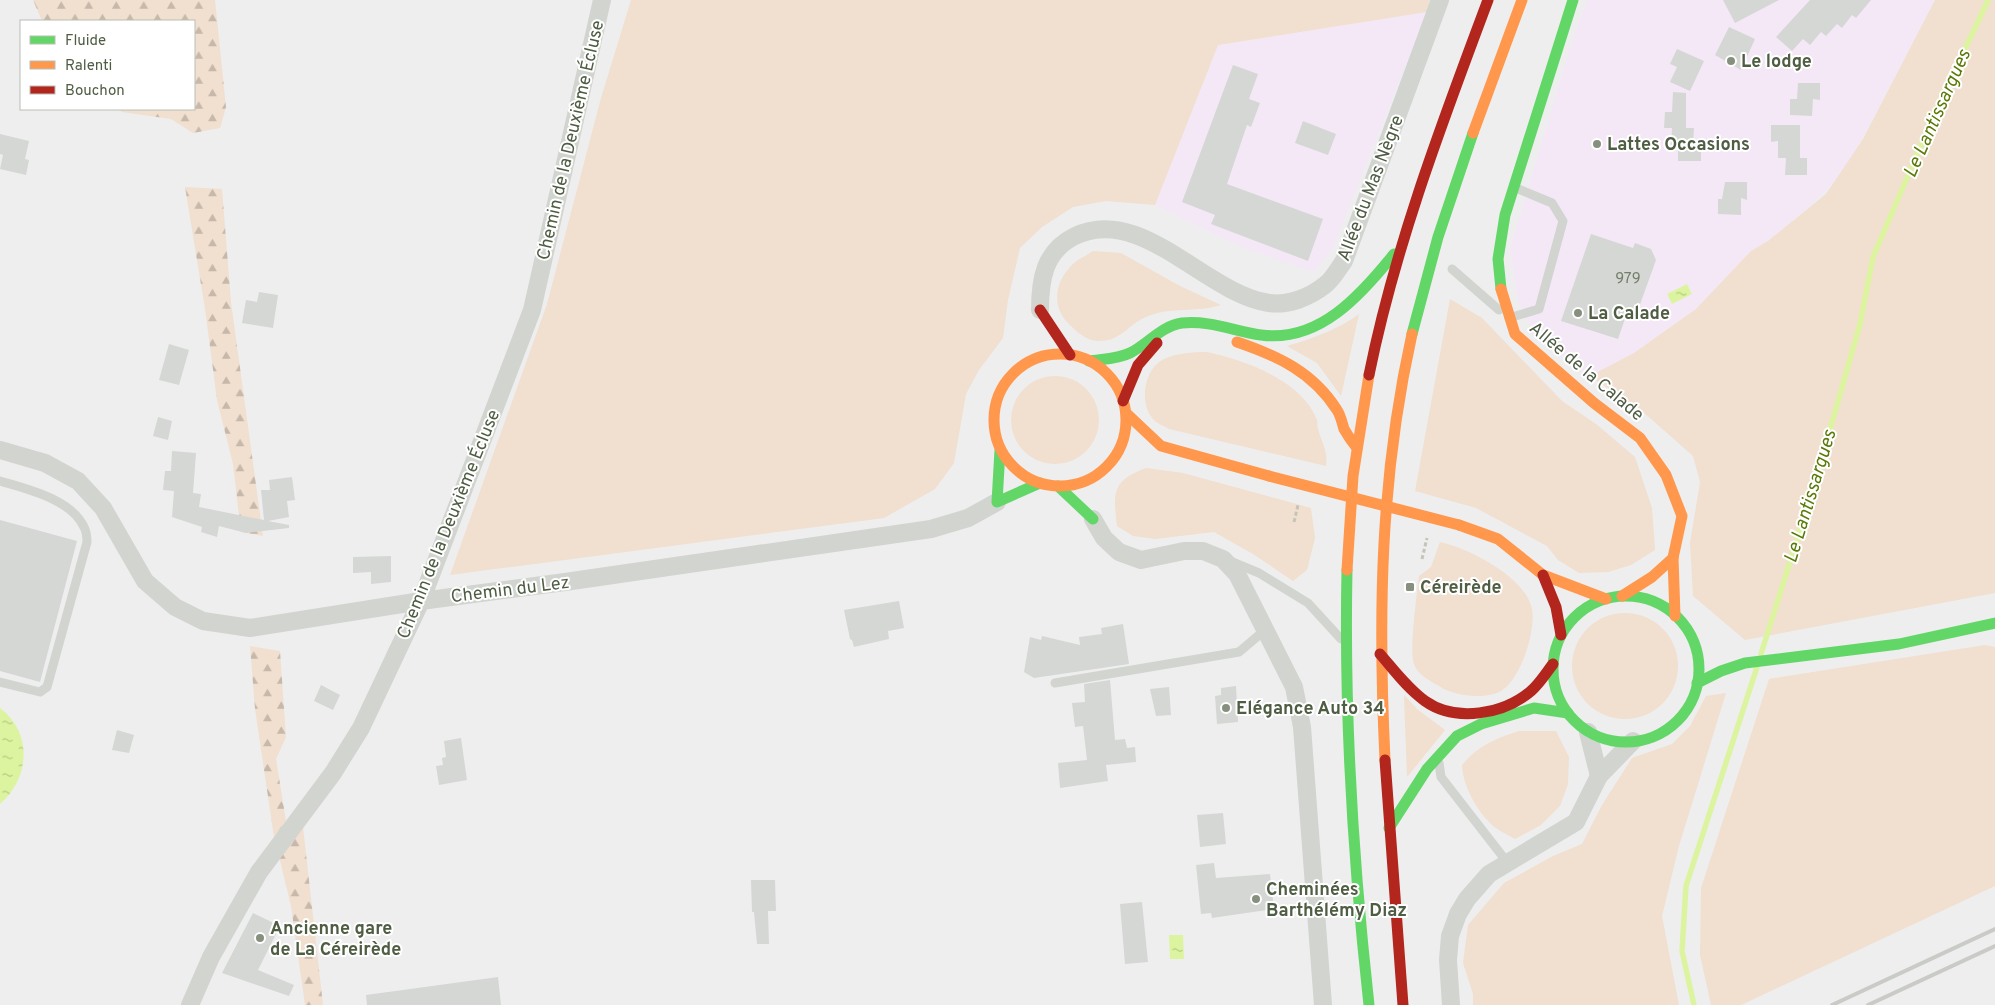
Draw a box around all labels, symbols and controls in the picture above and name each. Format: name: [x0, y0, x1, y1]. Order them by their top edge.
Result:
street label: Chemin de la Deuxième Écluse: [531, 18, 610, 263]
legend: [20, 20, 195, 110]
text: Fluide: [65, 32, 106, 51]
water label: Le Lantissargues: [1899, 46, 1977, 182]
place label: Le lodge: [1741, 51, 1812, 74]
marker: Le lodge: [1725, 55, 1737, 67]
text: Ralenti: [65, 57, 112, 76]
text: Bouchon: [65, 82, 125, 101]
street label: Allée du Mas Nègre: [1333, 112, 1410, 265]
place label: Lattes Occasions: [1607, 134, 1750, 157]
marker: Lattes Occasions: [1591, 138, 1603, 150]
house number: 979: [1615, 270, 1641, 289]
place label: La Calade: [1588, 303, 1670, 326]
marker: La Calade: [1572, 307, 1584, 319]
street label: Allée de la Calade: [1524, 317, 1648, 427]
street label: Chemin de la Deuxième Écluse: [391, 406, 506, 643]
water label: Le Lantissargues: [1779, 427, 1843, 566]
street label: Chemin du Lez: [450, 572, 571, 609]
place label: Céreirède: [1420, 577, 1502, 600]
marker: Céreirède: [1404, 581, 1416, 593]
place label: Elégance Auto 34: [1236, 698, 1385, 721]
marker: Elégance Auto 34: [1220, 702, 1232, 714]
place label: Cheminées Barthélémy Diaz: [1266, 879, 1407, 923]
marker: Cheminées Barthélémy Diaz: [1250, 893, 1262, 905]
place label: Ancienne gare de La Céreirède: [270, 918, 401, 962]
marker: Ancienne gare de La Céreirède: [254, 932, 266, 944]

